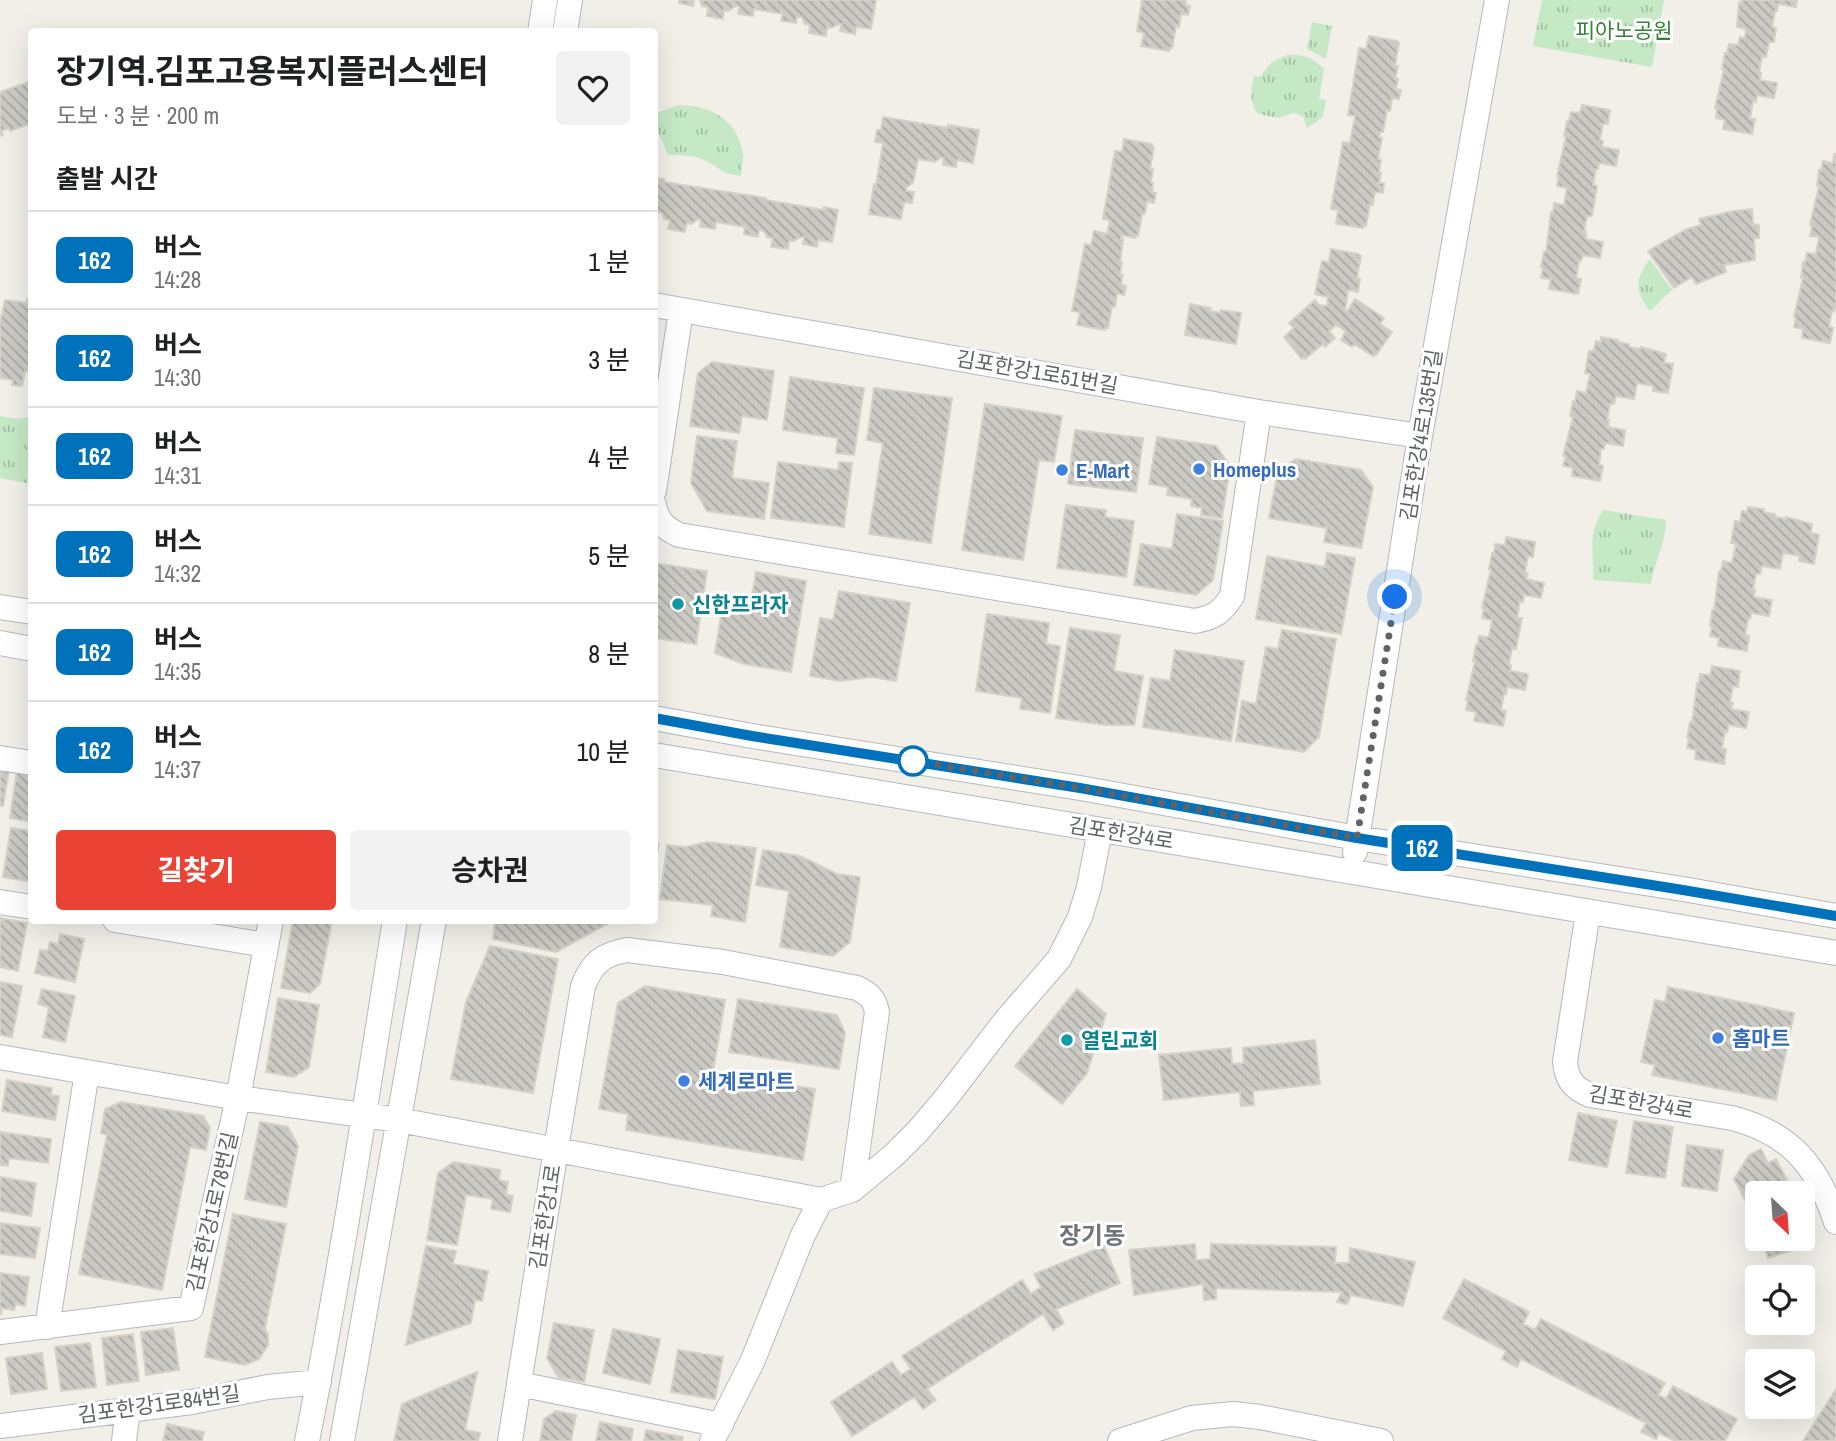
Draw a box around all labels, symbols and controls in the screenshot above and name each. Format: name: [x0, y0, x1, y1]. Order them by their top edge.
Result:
park label: 피아노공원: [1576, 16, 1672, 45]
text: 장기역.김포고용복지플러스센터: [56, 49, 489, 93]
button: heart: [556, 51, 630, 125]
text: 도보 · 3 분 · 200 m: [56, 100, 219, 131]
text: 출발 시간: [56, 161, 158, 196]
text: 버스: [154, 229, 202, 264]
text: 162: [78, 244, 111, 276]
text: 1 분: [588, 244, 630, 279]
text: 14:28: [154, 264, 201, 295]
text: 버스: [154, 327, 202, 362]
text: 162: [78, 342, 111, 374]
text: 3 분: [588, 342, 630, 377]
street label: 김포한강1로51번길: [954, 343, 1120, 401]
street label: 김포한강4로135번길: [1393, 347, 1449, 523]
text: 14:30: [154, 362, 201, 393]
text: 버스: [154, 425, 202, 460]
text: 162: [78, 440, 111, 472]
text: 4 분: [588, 440, 630, 475]
place label: Homeplus: [1213, 455, 1296, 484]
place label: E-Mart: [1076, 456, 1130, 485]
text: 14:31: [154, 460, 201, 491]
marker: Homeplus: [1191, 461, 1207, 477]
marker: E-Mart: [1054, 462, 1070, 478]
text: 버스: [154, 523, 202, 558]
text: 162: [78, 538, 111, 570]
text: 5 분: [588, 538, 630, 573]
text: 14:32: [154, 558, 201, 589]
your location: [1377, 579, 1412, 614]
place label: 신한프라자: [692, 590, 789, 619]
marker: 신한프라자: [670, 596, 686, 612]
text: 버스: [154, 621, 202, 656]
text: 162: [78, 636, 111, 668]
text: 8 분: [588, 636, 630, 671]
text: 14:35: [154, 656, 201, 687]
text: 버스: [154, 719, 202, 754]
text: 162: [78, 734, 111, 766]
text: 10 분: [576, 734, 630, 769]
unlabelled marker: [898, 746, 928, 776]
text: 14:37: [154, 754, 201, 785]
street label: 김포한강4로: [1066, 810, 1176, 856]
line badge: 162: [1382, 825, 1462, 871]
button: 길찾기: [56, 830, 336, 910]
button: 승차권: [350, 830, 630, 910]
text: 162: [1406, 832, 1438, 864]
place label: 홈마트: [1732, 1024, 1790, 1053]
place label: 열린교회: [1081, 1026, 1158, 1055]
marker: 홈마트: [1710, 1030, 1726, 1046]
marker: 열린교회: [1059, 1032, 1075, 1048]
place label: 세계로마트: [698, 1067, 795, 1096]
marker: 세계로마트: [676, 1073, 692, 1089]
street label: 김포한강4로: [1586, 1079, 1696, 1125]
street label: 김포한강1로78번길: [179, 1129, 245, 1295]
street label: 김포한강1로: [522, 1162, 568, 1272]
north arrow: [1745, 1181, 1815, 1251]
map controls: [1745, 1181, 1815, 1419]
district label: 장기동: [1059, 1219, 1125, 1251]
button: locate: [1745, 1265, 1815, 1335]
button: layers: [1745, 1349, 1815, 1419]
street label: 김포한강1로84번길: [76, 1378, 242, 1430]

